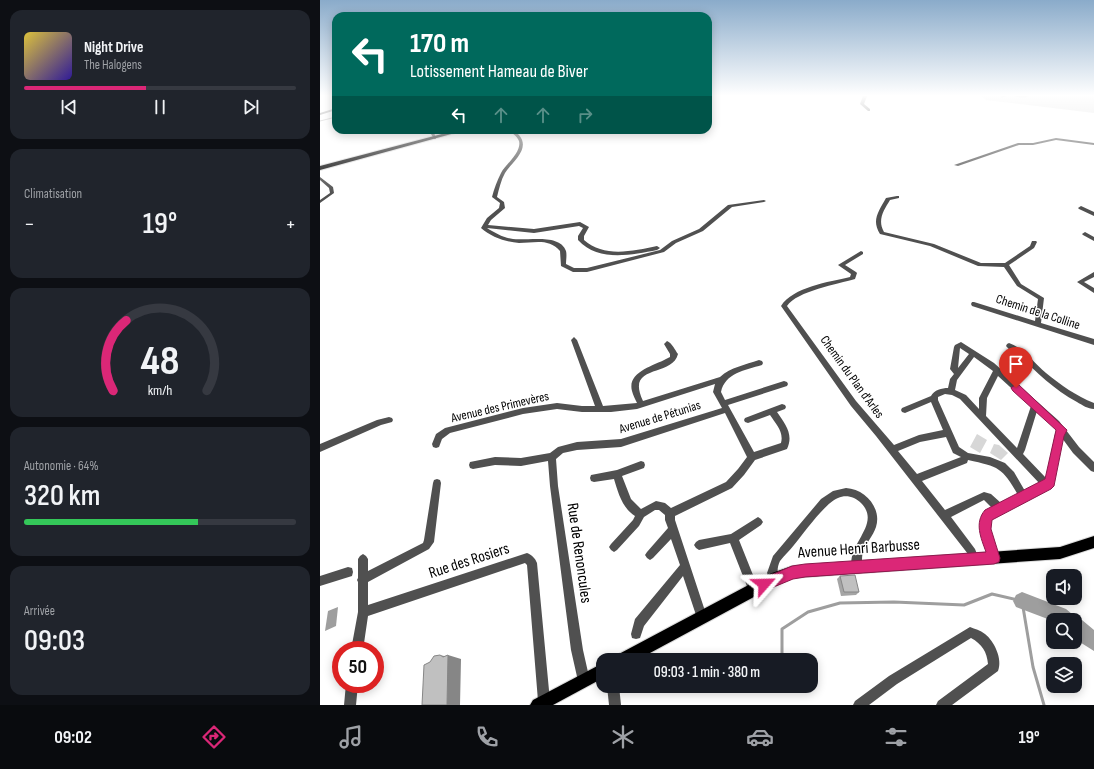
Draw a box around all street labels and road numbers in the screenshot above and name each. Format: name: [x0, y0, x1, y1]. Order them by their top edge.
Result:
street label: Chemin de la Colline: [994, 291, 1082, 333]
street label: Chemin du Plan d'Arles: [817, 333, 888, 422]
street label: Avenue des Primevères: [449, 388, 551, 426]
street label: Avenue de Pétunias: [616, 397, 703, 437]
street label: Rue de Renoncules: [563, 502, 595, 605]
street label: Avenue Henri Barbusse: [796, 535, 921, 563]
street label: Rue des Rosiers: [426, 539, 512, 583]

